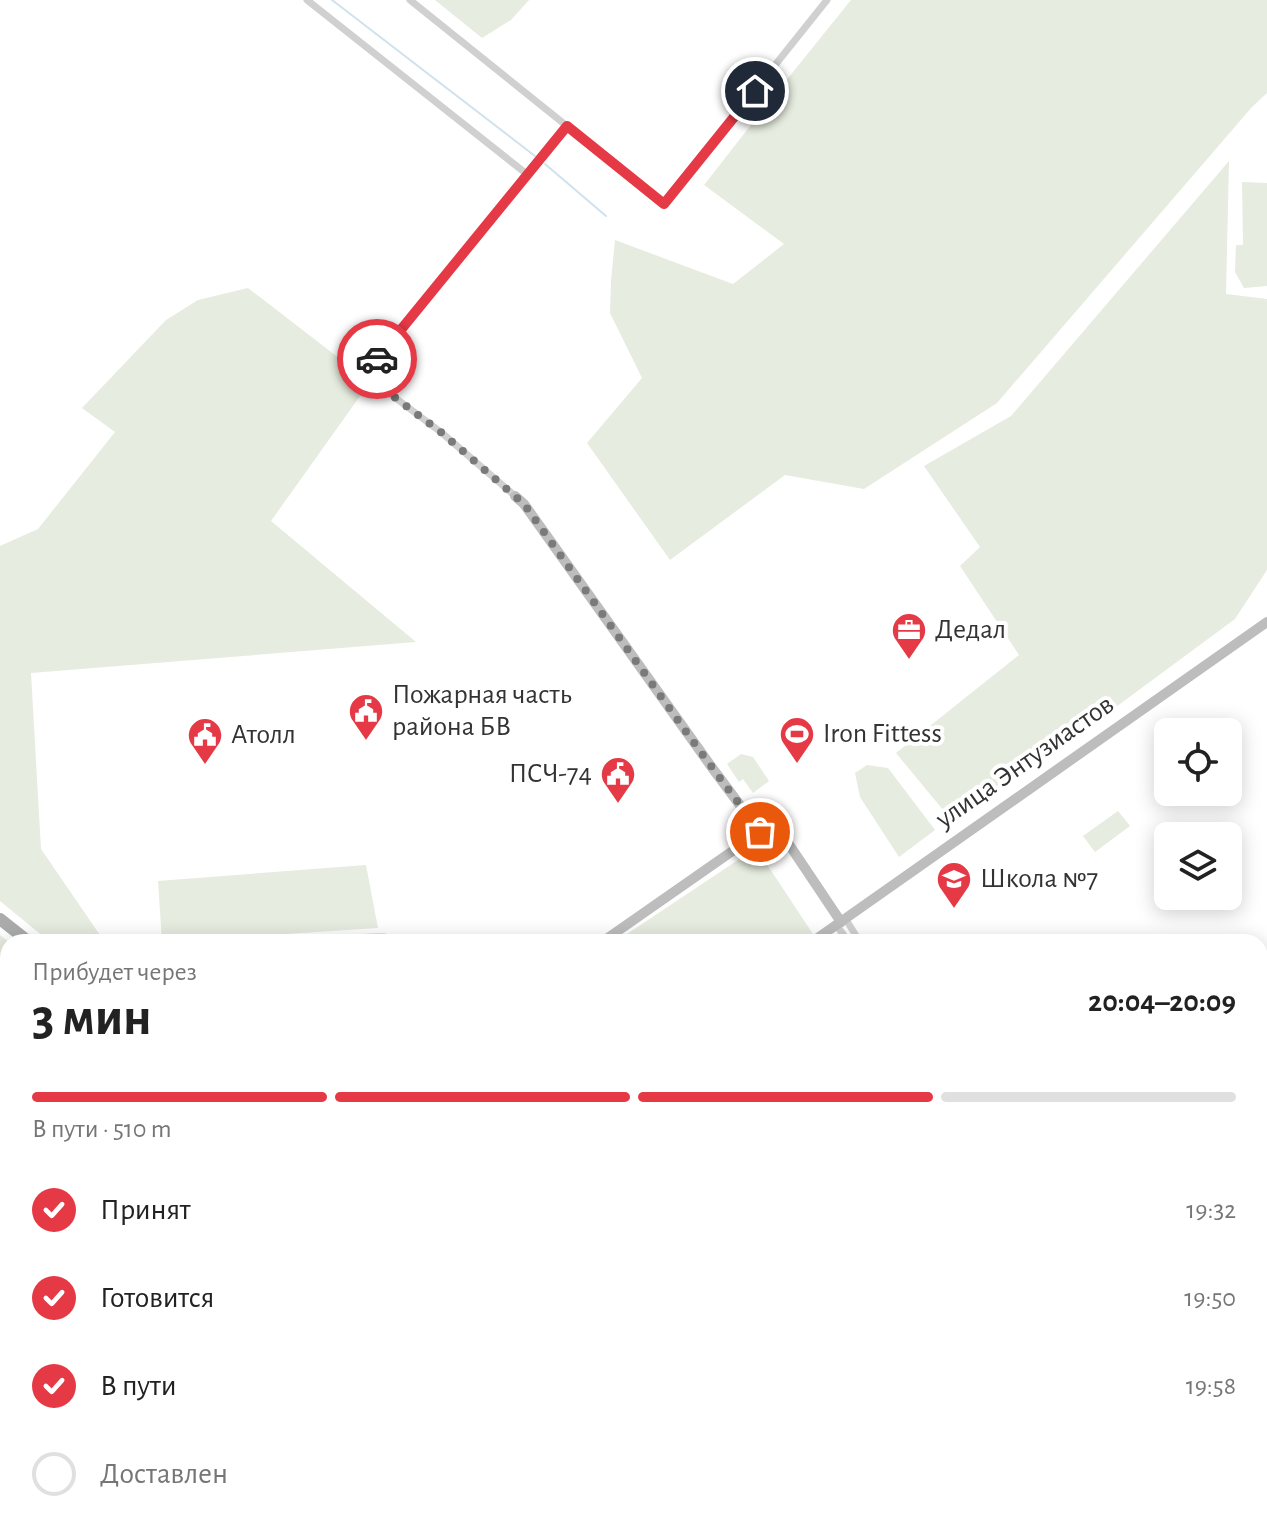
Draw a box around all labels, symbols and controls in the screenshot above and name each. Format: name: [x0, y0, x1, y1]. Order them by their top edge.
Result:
pin: [721, 57, 789, 125]
icon: home: [733, 69, 777, 113]
courier: [337, 319, 417, 399]
icon: car: [355, 337, 399, 381]
office icon: Дедал: [890, 611, 928, 661]
place label: Дедал: [935, 616, 1006, 644]
place label: Пожарная часть района БВ: [392, 681, 572, 741]
street label: улица Энтузиастов: [930, 690, 1119, 834]
public building icon: Пожарная часть района БВ: [347, 692, 385, 742]
sports icon: Iron Fittess: [778, 715, 816, 765]
public building icon: Атолл: [186, 716, 224, 766]
map controls: [1154, 718, 1242, 910]
button: locate: [1154, 718, 1242, 806]
place label: Iron Fittess: [823, 720, 942, 748]
place label: Атолл: [231, 721, 296, 749]
public building icon: ПСЧ-74: [599, 755, 637, 805]
place label: ПСЧ-74: [509, 760, 592, 788]
pin: [726, 798, 794, 866]
icon: bag: [738, 810, 782, 854]
button: layers: [1154, 822, 1242, 910]
school or university icon: Школа №7: [935, 860, 973, 910]
place label: Школа №7: [980, 865, 1098, 893]
text: Прибудет через: [32, 959, 197, 985]
text: 20:04–20:09: [1088, 987, 1236, 1017]
text: 3 мин: [32, 992, 152, 1044]
text: В пути · 510 m: [32, 1116, 172, 1142]
icon: check: [32, 1188, 76, 1232]
text: Принят: [100, 1195, 191, 1225]
text: 19:32: [1186, 1197, 1236, 1223]
icon: check: [32, 1276, 76, 1320]
text: Готовится: [100, 1283, 214, 1313]
text: 19:50: [1184, 1285, 1236, 1311]
icon: check: [32, 1364, 76, 1408]
text: В пути: [100, 1371, 177, 1401]
text: 19:58: [1186, 1373, 1236, 1399]
text: Доставлен: [100, 1459, 228, 1489]

